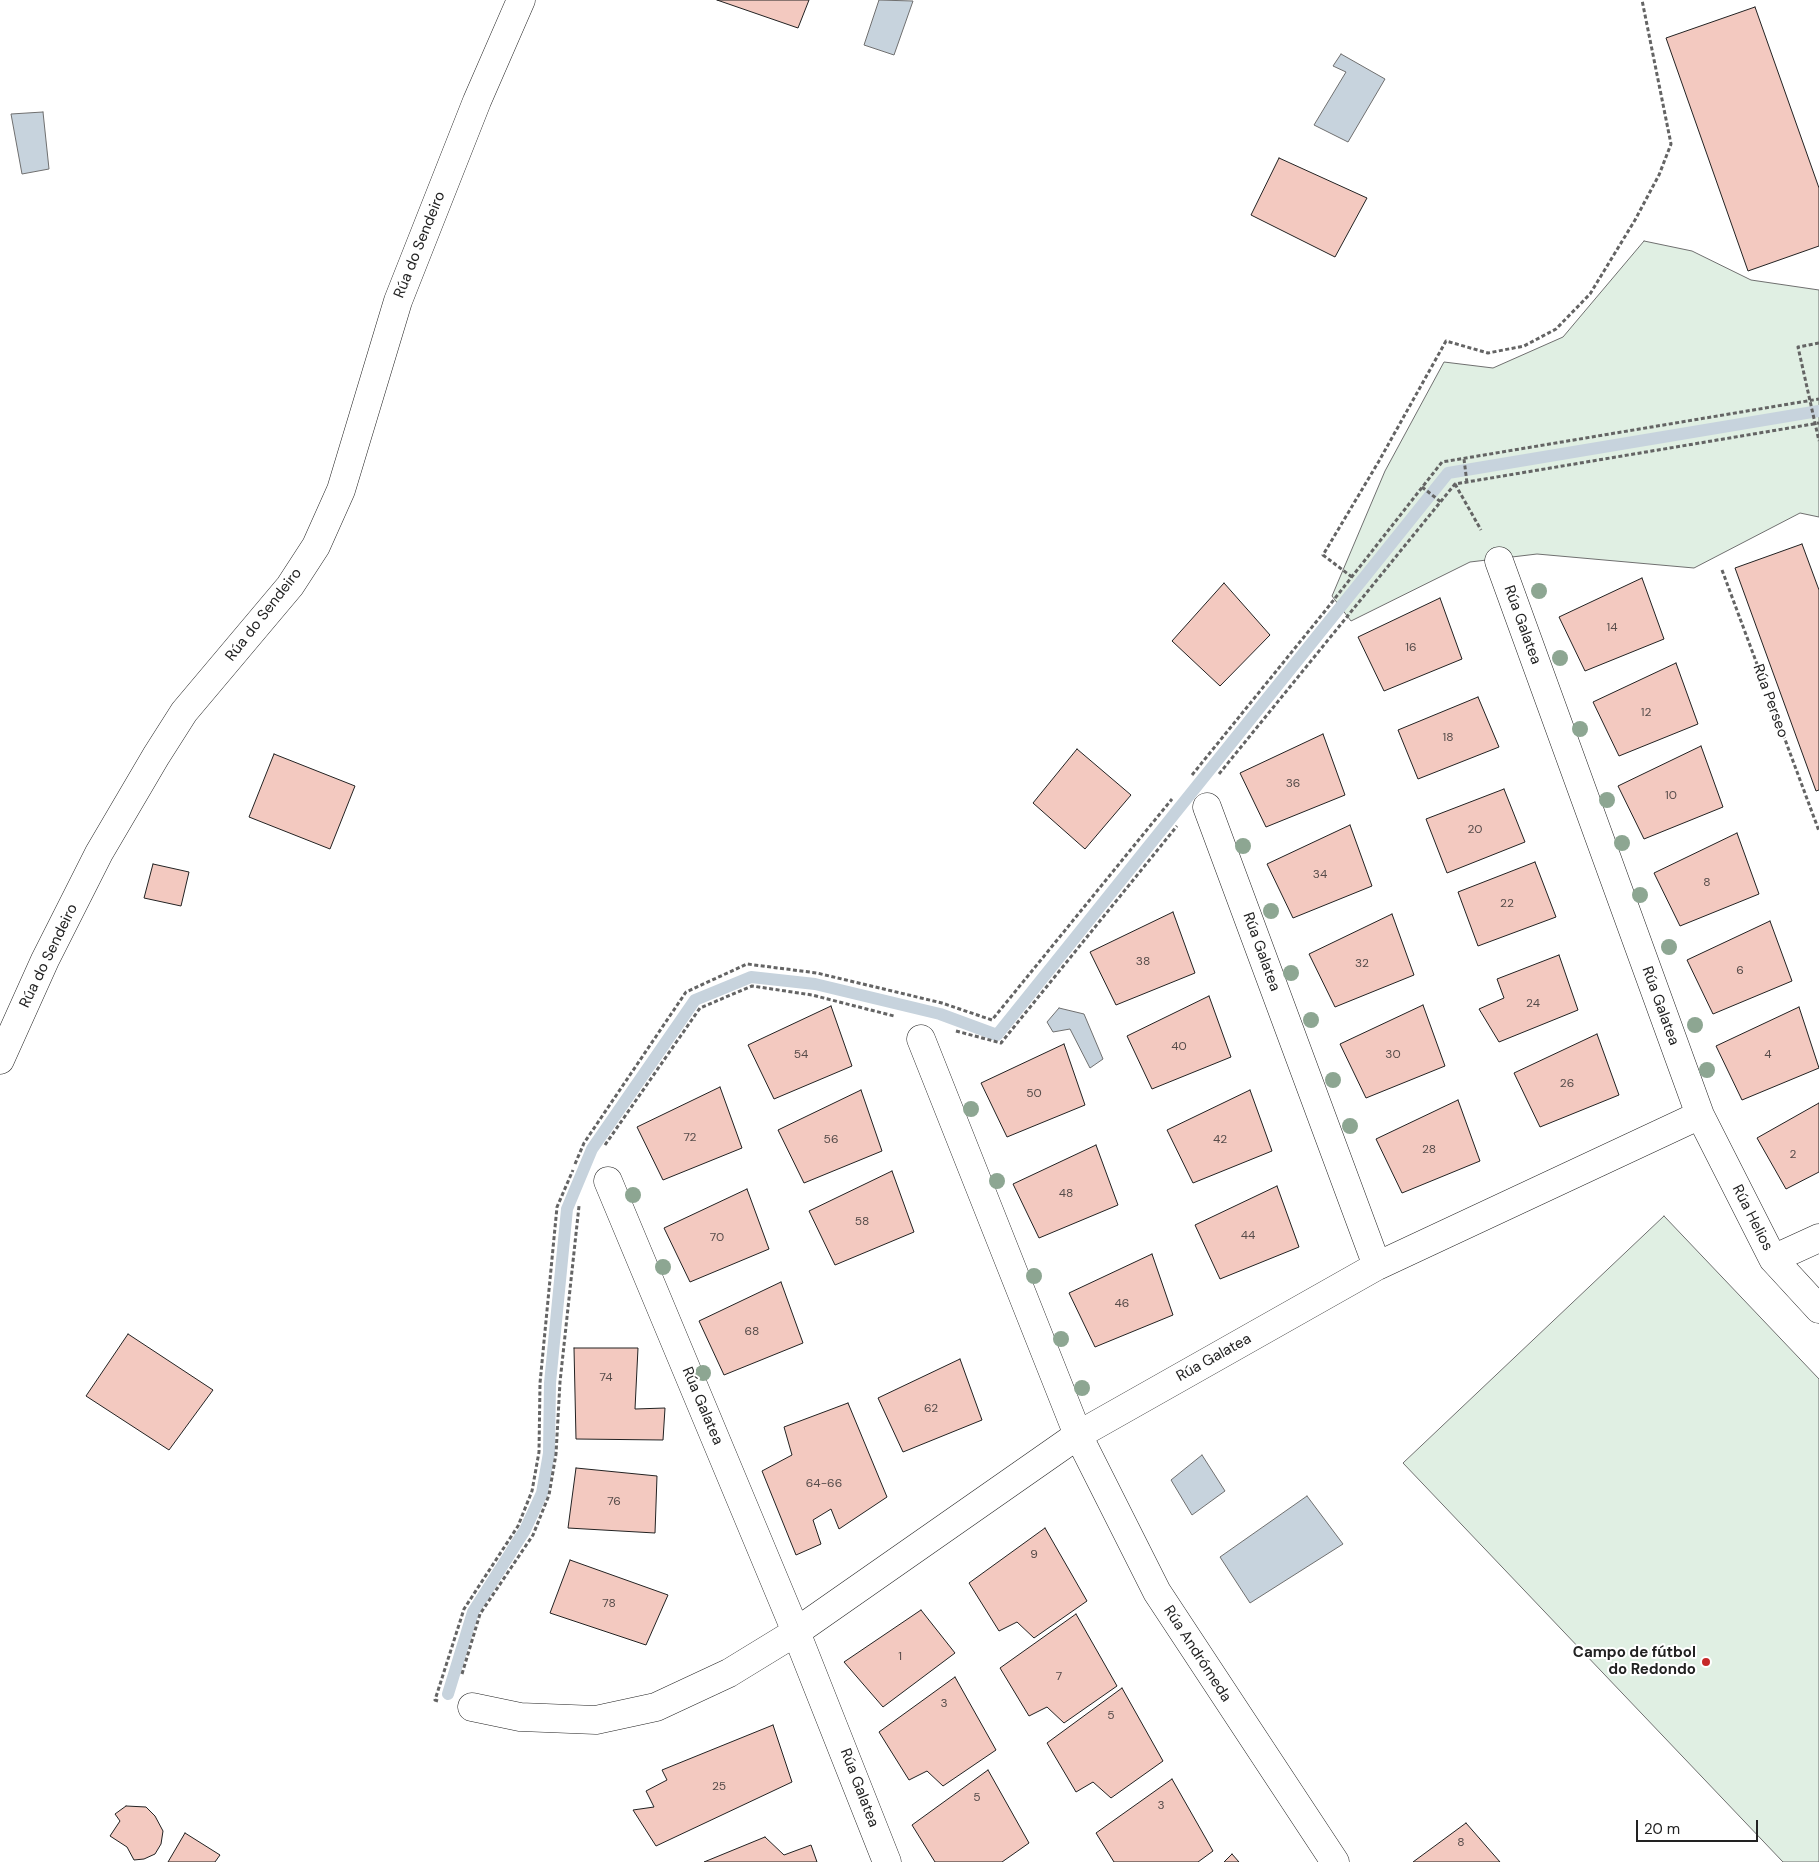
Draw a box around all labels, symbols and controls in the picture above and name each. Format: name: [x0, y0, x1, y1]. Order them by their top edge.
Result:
street label: Rúa do Sendeiro: [390, 189, 450, 301]
street label: Rúa do Sendeiro: [222, 565, 306, 665]
street label: Rúa Galatea: [1499, 583, 1545, 667]
house number: 14: [1606, 621, 1618, 635]
house number: 16: [1405, 641, 1417, 655]
street label: Rúa Perseo: [1748, 662, 1792, 740]
house number: 12: [1641, 706, 1651, 720]
house number: 18: [1442, 731, 1454, 745]
house number: 36: [1286, 777, 1300, 791]
house number: 10: [1665, 789, 1677, 803]
house number: 20: [1468, 823, 1482, 837]
house number: 34: [1313, 868, 1327, 882]
house number: 8: [1703, 876, 1711, 890]
house number: 22: [1500, 897, 1514, 911]
street label: Rúa do Sendeiro: [16, 901, 82, 1011]
street label: Rúa Galatea: [1238, 910, 1284, 994]
house number: 38: [1136, 955, 1150, 969]
house number: 32: [1355, 957, 1369, 971]
street label: Rúa Galatea: [1637, 964, 1683, 1048]
house number: 6: [1736, 964, 1744, 978]
house number: 24: [1526, 997, 1540, 1011]
house number: 40: [1171, 1040, 1187, 1054]
house number: 54: [794, 1048, 808, 1062]
house number: 30: [1385, 1048, 1401, 1062]
house number: 4: [1764, 1048, 1772, 1062]
house number: 26: [1560, 1077, 1574, 1091]
house number: 50: [1026, 1087, 1042, 1101]
house number: 72: [683, 1131, 697, 1145]
house number: 56: [824, 1133, 838, 1147]
house number: 42: [1213, 1133, 1227, 1147]
house number: 28: [1422, 1143, 1436, 1157]
house number: 2: [1790, 1148, 1796, 1162]
street label: Rúa Helios: [1728, 1182, 1776, 1254]
house number: 48: [1059, 1187, 1073, 1201]
house number: 58: [855, 1215, 869, 1229]
house number: 44: [1241, 1229, 1255, 1243]
house number: 70: [710, 1231, 724, 1245]
house number: 46: [1115, 1297, 1129, 1311]
house number: 68: [745, 1325, 759, 1339]
street label: Rúa Galatea: [1173, 1330, 1255, 1386]
street label: Rúa Galatea: [678, 1364, 726, 1448]
house number: 74: [600, 1371, 612, 1385]
house number: 62: [924, 1402, 938, 1416]
house number: 64-66: [806, 1477, 842, 1491]
house number: 76: [607, 1495, 621, 1509]
house number: 9: [1030, 1548, 1038, 1562]
house number: 78: [602, 1597, 616, 1611]
street label: Rúa Andrómeda: [1159, 1602, 1235, 1706]
place label: Campo de fútbol do Redondo: [1573, 1644, 1696, 1679]
house number: 1: [898, 1650, 902, 1664]
marker: Campo de fútbol do Redondo: [1700, 1656, 1712, 1668]
house number: 7: [1056, 1670, 1062, 1684]
house number: 3: [940, 1697, 948, 1711]
house number: 5: [1107, 1709, 1115, 1723]
street label: Rúa Galatea: [836, 1746, 882, 1830]
house number: 25: [712, 1780, 726, 1794]
house number: 5: [973, 1791, 981, 1805]
house number: 3: [1157, 1799, 1165, 1813]
scale bar: [1639, 1810, 1762, 1842]
text: 20 m: [1644, 1819, 1680, 1839]
house number: 8: [1457, 1836, 1465, 1850]

